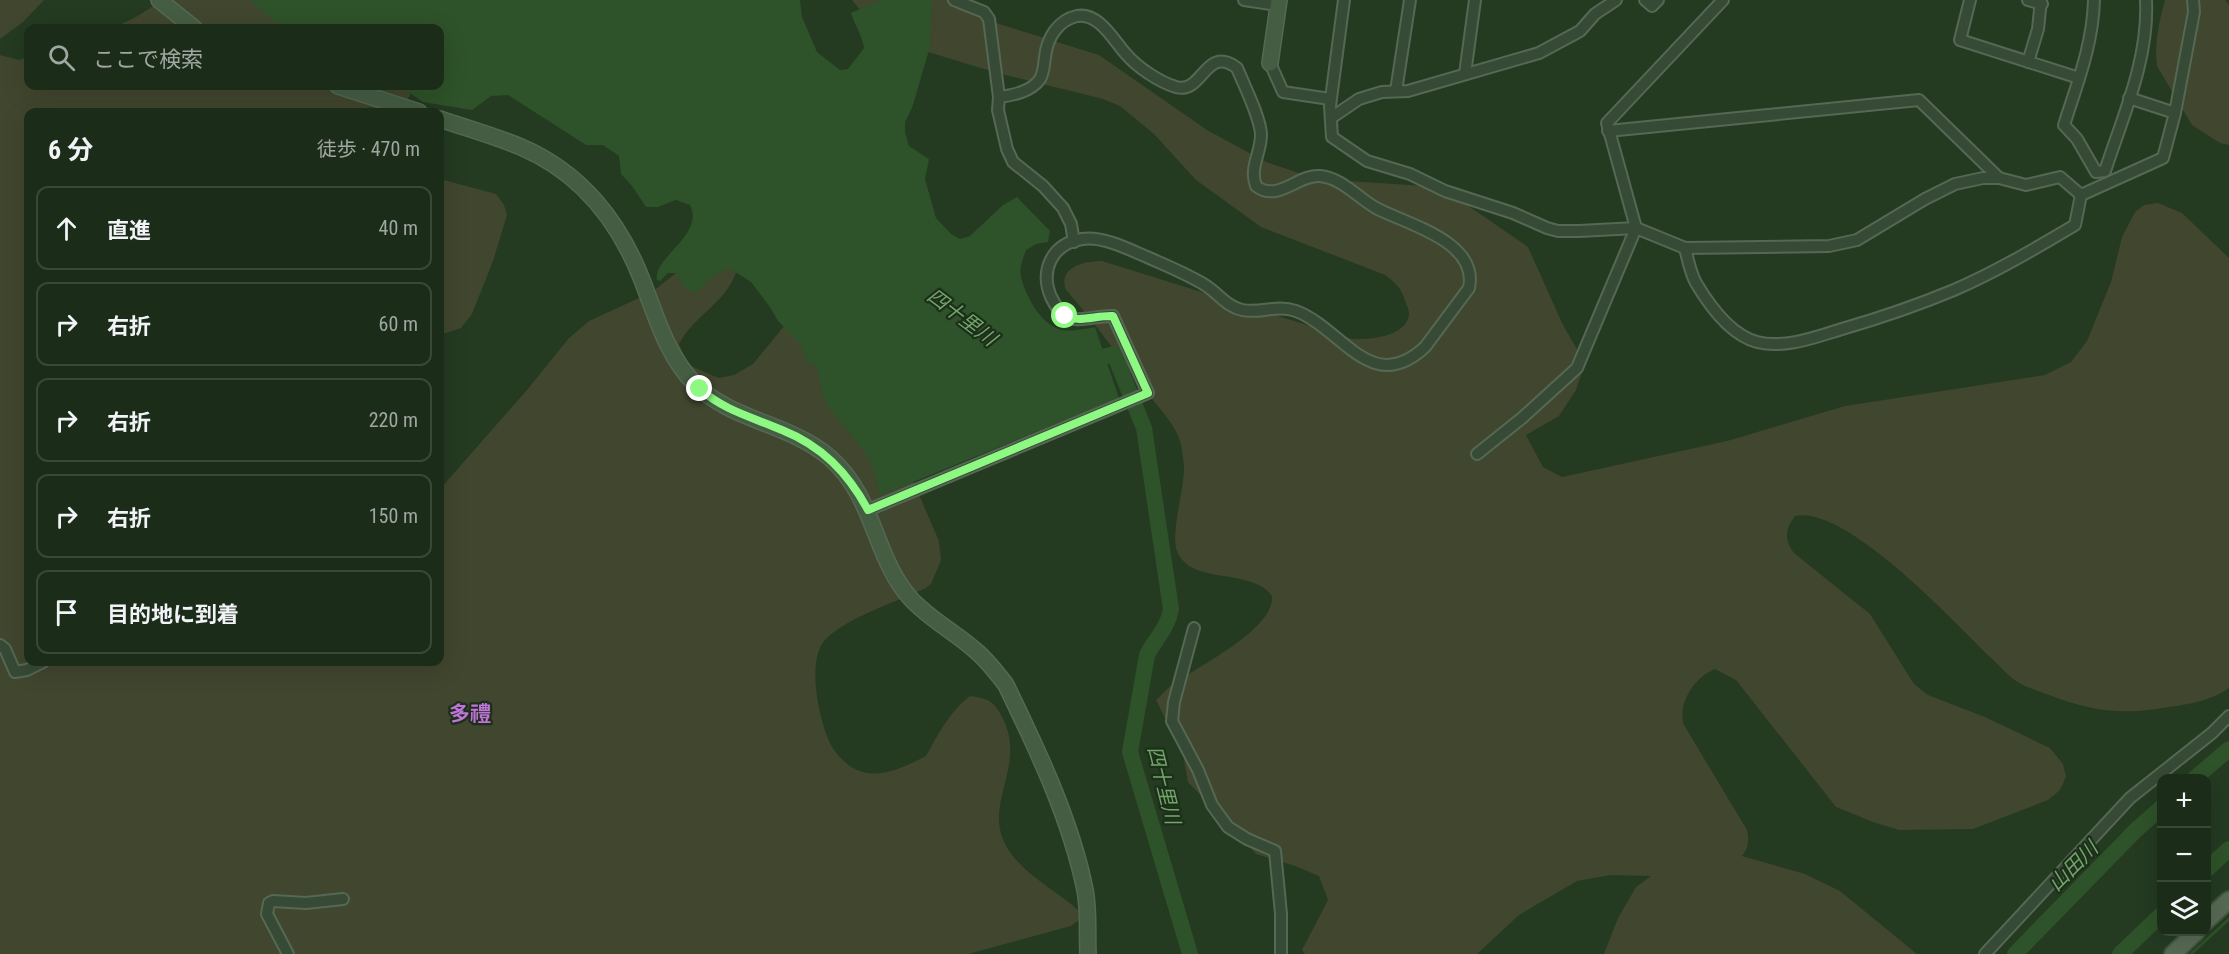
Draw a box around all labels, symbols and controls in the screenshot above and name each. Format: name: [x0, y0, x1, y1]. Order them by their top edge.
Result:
search box: [24, 24, 444, 90]
icon: search: [45, 41, 78, 74]
text: ここで検索: [93, 47, 203, 72]
text: 6 分: [48, 135, 93, 165]
text: 徒歩 · 470 m: [317, 137, 420, 161]
icon: ahead: [50, 212, 83, 245]
text: 40 m: [379, 216, 418, 240]
text: 直進: [107, 218, 151, 243]
water label: 四十里川: [923, 283, 1003, 352]
route start: [1051, 302, 1077, 328]
icon: right: [50, 308, 83, 341]
text: 60 m: [379, 312, 418, 336]
text: 右折: [107, 314, 151, 339]
route end: [686, 375, 712, 401]
icon: right: [50, 404, 83, 437]
text: 220 m: [369, 408, 418, 432]
text: 右折: [107, 410, 151, 435]
icon: right: [50, 500, 83, 533]
text: 150 m: [369, 504, 418, 528]
text: 右折: [107, 506, 151, 531]
icon: arrive: [50, 596, 83, 629]
text: 目的地に到着: [107, 602, 239, 627]
district label: 多禮: [449, 702, 491, 726]
water label: 四十里川: [1143, 743, 1186, 829]
map controls: [2157, 774, 2211, 936]
button: +: [2157, 774, 2211, 828]
button: −: [2157, 828, 2211, 882]
water label: 山田川: [2043, 835, 2104, 896]
button: layers: [2157, 882, 2211, 936]

